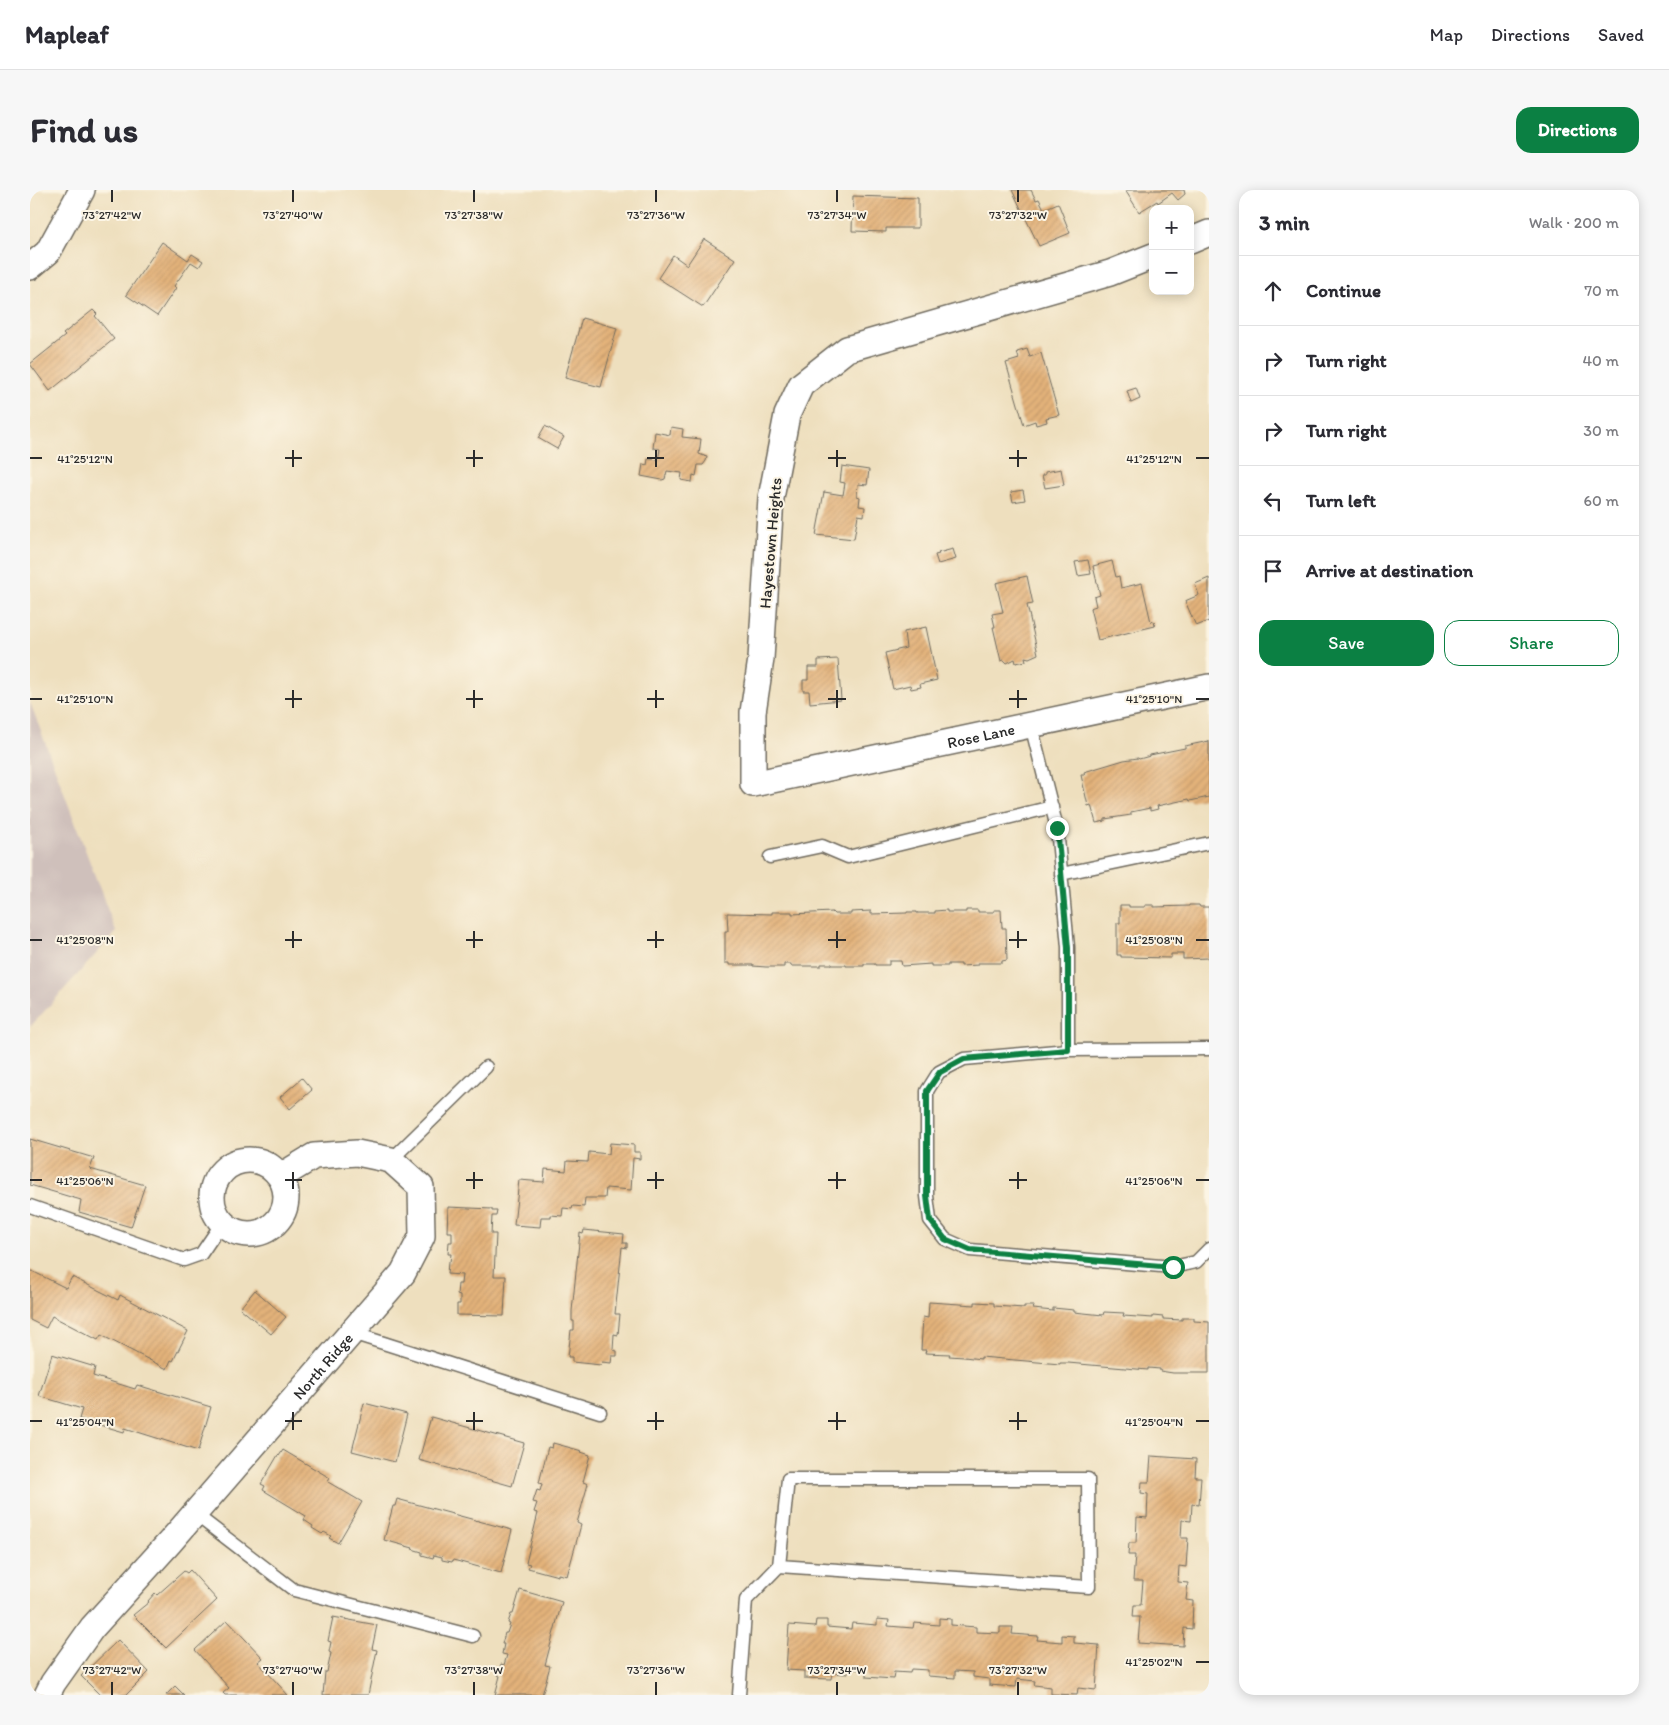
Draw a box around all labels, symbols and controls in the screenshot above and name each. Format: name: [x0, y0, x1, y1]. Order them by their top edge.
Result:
text: Mapleaf: [25, 20, 109, 49]
text: Map: [1430, 24, 1463, 46]
text: Directions: [1491, 24, 1570, 46]
text: Saved: [1598, 24, 1644, 46]
button: Directions: [1516, 107, 1639, 153]
text: Find us: [30, 109, 138, 151]
map controls: [1149, 205, 1194, 295]
button: +: [1149, 205, 1194, 250]
text: 73°27'42"W: [83, 208, 141, 222]
text: 73°27'40"W: [263, 208, 323, 222]
text: 73°27'38"W: [445, 208, 503, 222]
text: 73°27'36"W: [627, 208, 685, 222]
text: 73°27'34"W: [808, 208, 866, 222]
text: 73°27'32"W: [989, 208, 1047, 222]
text: 3 min: [1259, 210, 1309, 235]
text: Walk · 200 m: [1529, 213, 1619, 232]
button: −: [1149, 250, 1194, 295]
icon: ahead: [1259, 277, 1287, 305]
text: Continue: [1306, 279, 1381, 302]
text: 70 m: [1584, 281, 1619, 300]
icon: right: [1259, 347, 1287, 375]
text: Turn right: [1306, 349, 1387, 372]
text: 40 m: [1582, 351, 1619, 370]
icon: right: [1259, 417, 1287, 445]
text: Turn right: [1306, 419, 1387, 442]
text: 30 m: [1583, 421, 1619, 440]
text: 41°25'12"N: [57, 452, 113, 466]
text: 41°25'12"N: [1126, 452, 1182, 466]
street label: Hayestown Heights: [755, 477, 786, 609]
icon: left: [1259, 487, 1287, 515]
text: Turn left: [1306, 489, 1376, 512]
text: 60 m: [1584, 491, 1619, 510]
icon: arrive: [1259, 557, 1287, 585]
text: Arrive at destination: [1306, 559, 1473, 582]
button: Save: [1259, 620, 1434, 666]
button: Share: [1444, 620, 1619, 666]
text: 41°25'10"N: [57, 692, 113, 706]
text: 41°25'10"N: [1126, 692, 1182, 706]
street label: Rose Lane: [945, 720, 1017, 752]
route end: [1046, 817, 1069, 840]
text: 41°25'08"N: [56, 933, 114, 947]
text: 41°25'08"N: [1125, 933, 1183, 947]
text: 41°25'06"N: [56, 1174, 114, 1188]
text: 41°25'06"N: [1125, 1174, 1183, 1188]
route start: [1162, 1256, 1185, 1279]
street label: North Ridge: [289, 1329, 357, 1403]
text: 41°25'04"N: [56, 1415, 114, 1429]
text: 41°25'04"N: [1125, 1415, 1183, 1429]
text: 41°25'02"N: [1125, 1655, 1183, 1669]
text: 73°27'42"W: [83, 1663, 141, 1677]
text: 73°27'40"W: [263, 1663, 323, 1677]
text: 73°27'38"W: [445, 1663, 503, 1677]
text: 73°27'36"W: [627, 1663, 685, 1677]
text: 73°27'34"W: [808, 1663, 866, 1677]
text: 73°27'32"W: [989, 1663, 1047, 1677]

